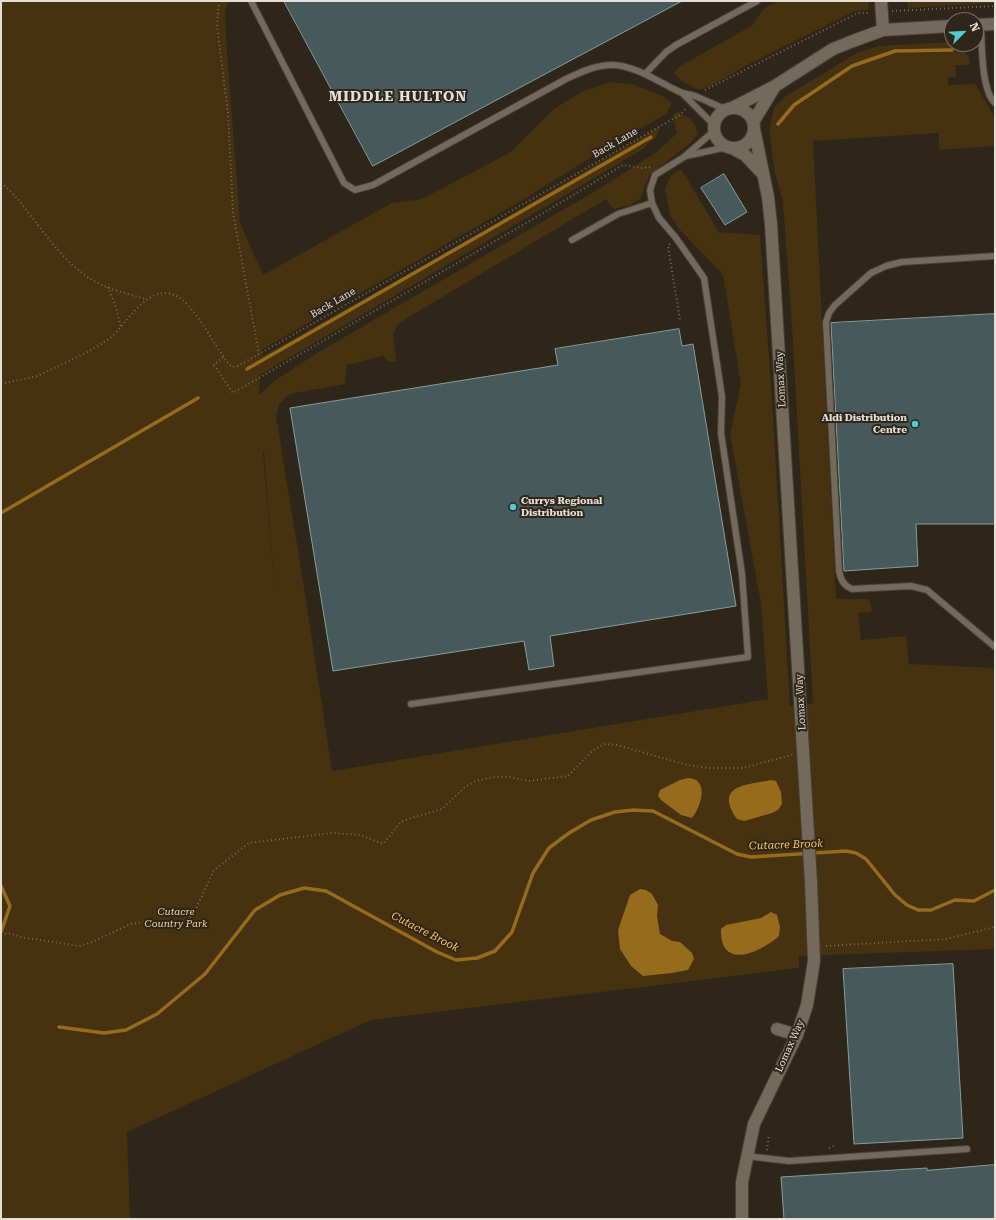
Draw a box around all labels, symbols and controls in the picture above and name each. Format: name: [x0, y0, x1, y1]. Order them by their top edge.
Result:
north arrow: [944, 12, 984, 52]
text: N: [967, 21, 982, 34]
district label: MIDDLE HULTON: [329, 89, 467, 105]
street label: Back Lane: [590, 125, 640, 161]
street label: Back Lane: [308, 285, 358, 321]
street label: Lomax Way: [774, 351, 788, 407]
place label: Aldi Distribution Centre: [822, 412, 907, 436]
marker: Aldi Distribution Centre: [910, 419, 920, 429]
place label: Currys Regional Distribution: [521, 495, 602, 518]
marker: Currys Regional Distribution: [508, 502, 518, 512]
street label: Lomax Way: [794, 674, 808, 730]
water label: Cutacre Brook: [749, 837, 823, 853]
park label: Cutacre Country Park: [145, 906, 207, 930]
water label: Cutacre Brook: [389, 909, 461, 955]
street label: Lomax Way: [773, 1018, 807, 1074]

